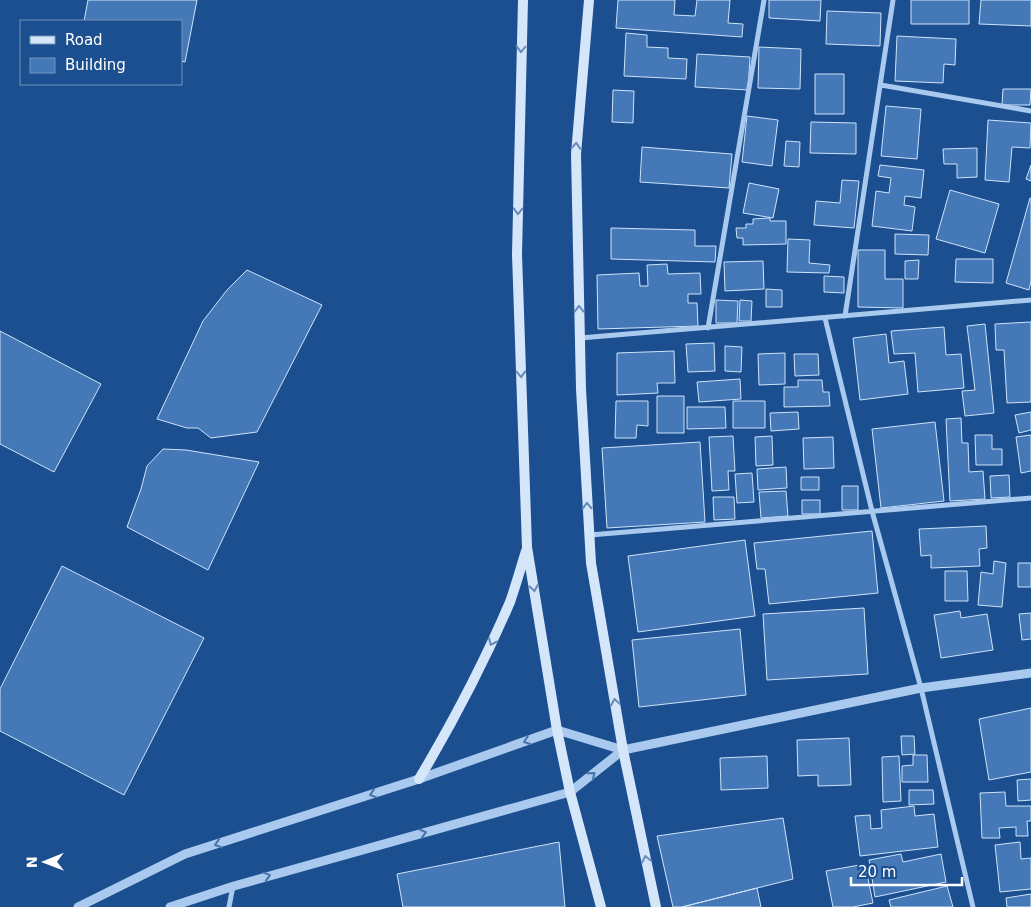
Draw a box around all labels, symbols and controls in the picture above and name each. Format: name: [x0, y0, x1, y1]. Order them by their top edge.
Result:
legend: [20, 20, 182, 85]
text: Road: [65, 31, 103, 49]
one-way arrow: [516, 45, 527, 53]
text: Building: [65, 56, 126, 74]
one-way arrow: [571, 142, 582, 150]
one-way arrow: [512, 207, 523, 215]
one-way arrow: [574, 305, 584, 312]
one-way arrow: [516, 370, 526, 378]
one-way arrow: [582, 502, 593, 510]
one-way arrow: [528, 584, 538, 592]
one-way arrow: [487, 637, 498, 646]
one-way arrow: [610, 697, 620, 706]
one-way arrow: [523, 735, 531, 745]
one-way arrow: [586, 772, 595, 780]
one-way arrow: [369, 788, 378, 798]
one-way arrow: [419, 828, 428, 839]
north arrow: [20, 837, 70, 887]
one-way arrow: [215, 838, 223, 848]
scale bar: [851, 854, 962, 886]
one-way arrow: [641, 855, 652, 864]
text: N: [24, 856, 40, 868]
text: 20 m: [858, 863, 896, 881]
one-way arrow: [262, 872, 270, 882]

